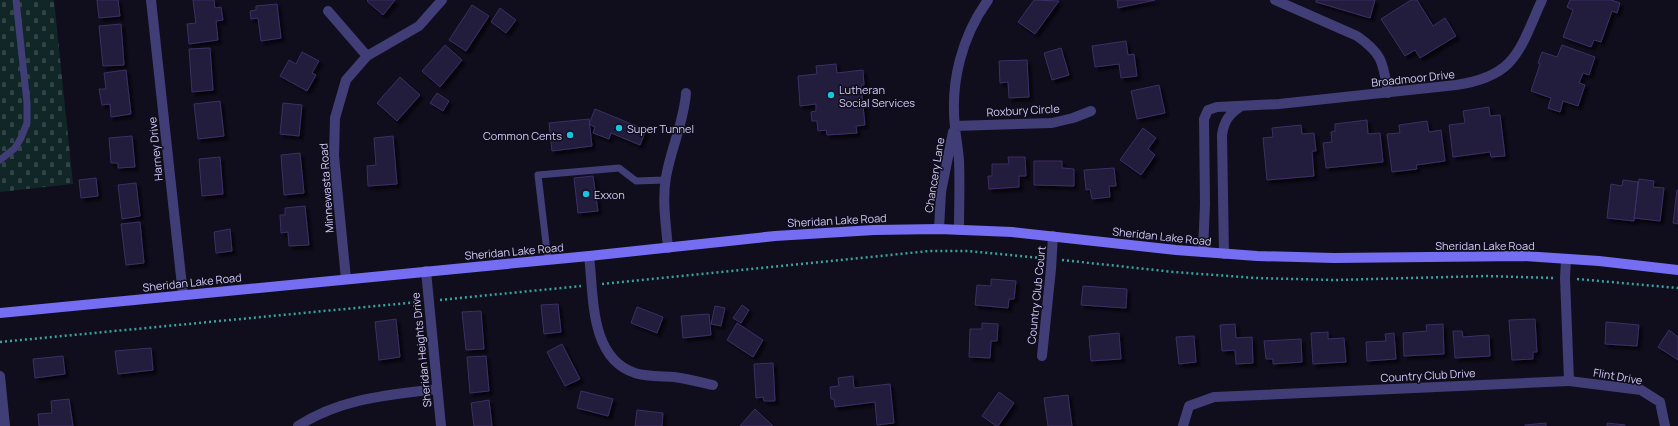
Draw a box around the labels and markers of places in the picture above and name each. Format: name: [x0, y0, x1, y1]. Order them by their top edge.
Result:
place label: Lutheran Social Services: [839, 82, 915, 110]
marker: Lutheran Social Services: [826, 90, 836, 100]
place label: Super Tunnel: [627, 121, 694, 136]
marker: Super Tunnel: [614, 123, 624, 133]
place label: Common Cents: [483, 128, 562, 143]
marker: Common Cents: [565, 130, 575, 140]
place label: Exxon: [594, 187, 625, 202]
marker: Exxon: [581, 189, 591, 199]

